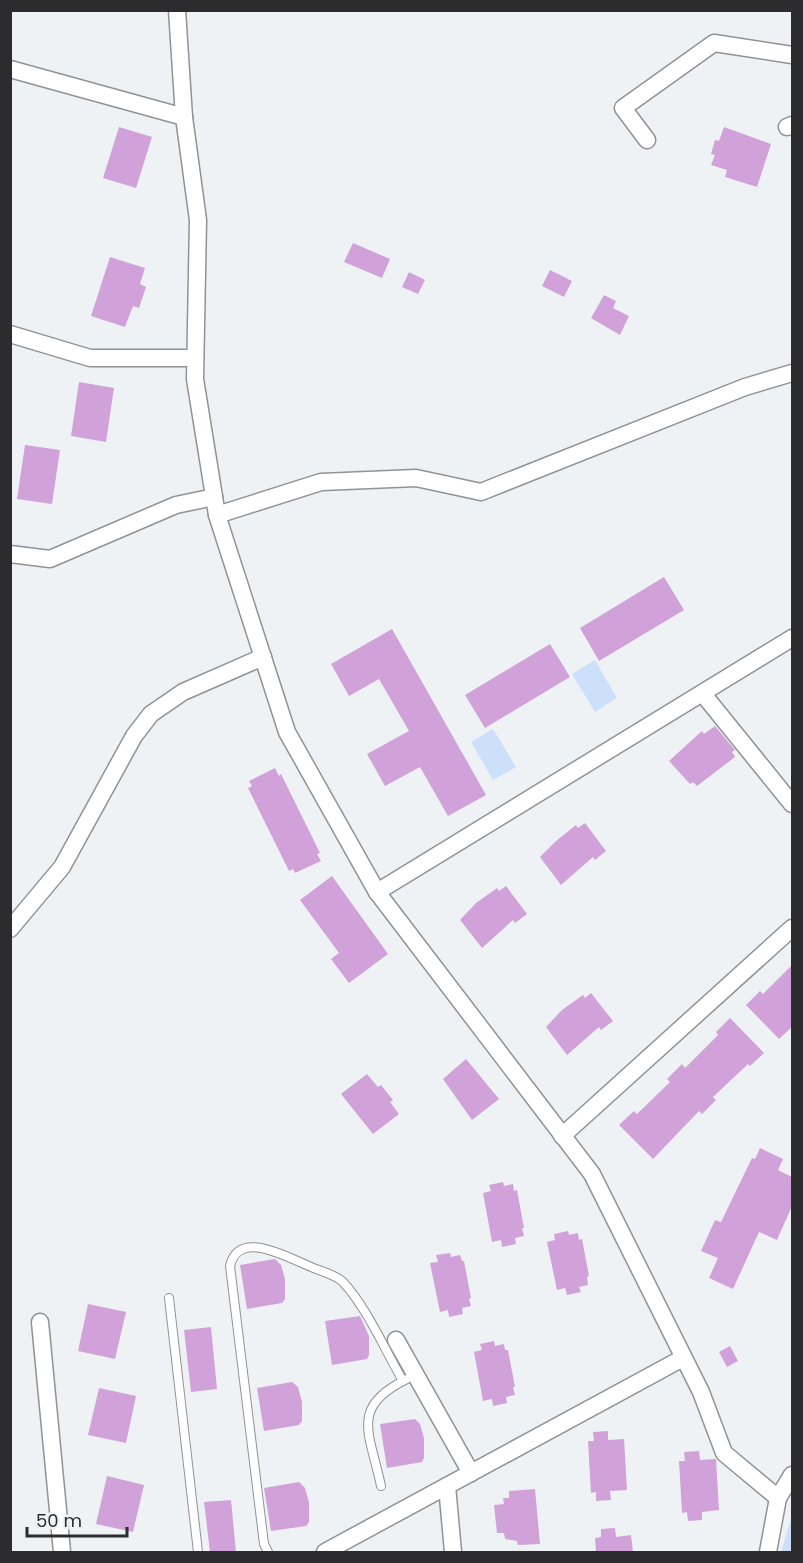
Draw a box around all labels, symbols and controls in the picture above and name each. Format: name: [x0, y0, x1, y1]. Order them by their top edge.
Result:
scale bar: [27, 1500, 128, 1538]
text: 50 m: [36, 1508, 82, 1533]

